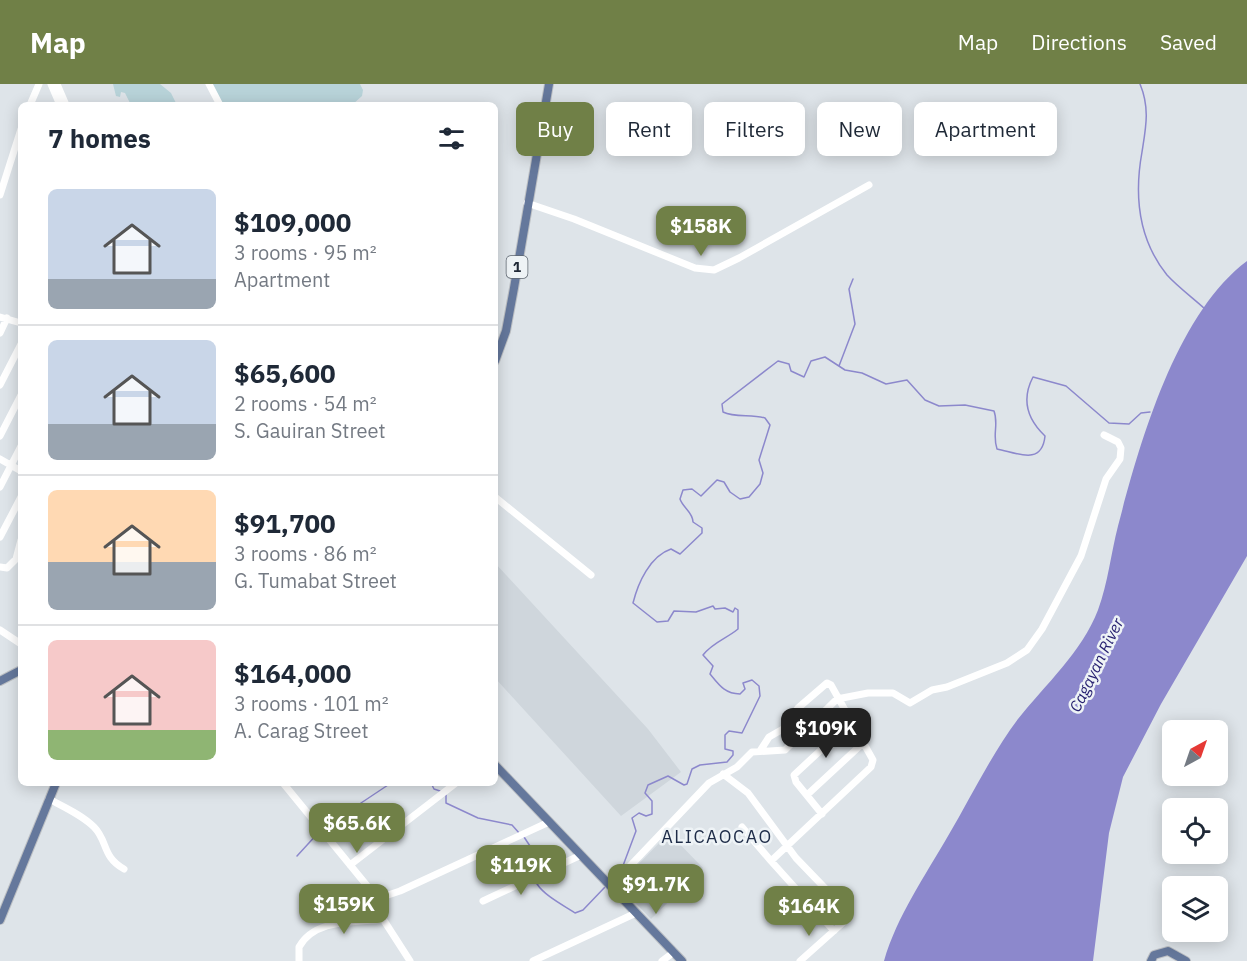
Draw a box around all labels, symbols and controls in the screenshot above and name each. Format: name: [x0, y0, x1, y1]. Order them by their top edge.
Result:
text: Map: [30, 24, 86, 61]
text: Map: [958, 28, 998, 56]
text: Directions: [1031, 28, 1127, 56]
text: Saved: [1160, 28, 1217, 56]
chip: Buy: [516, 102, 594, 156]
chip: Rent: [606, 102, 692, 156]
chip: Filters: [704, 102, 805, 156]
chip: New: [817, 102, 902, 156]
chip: Apartment: [914, 102, 1057, 156]
text: 7 homes: [48, 121, 151, 155]
icon: filters: [435, 122, 468, 155]
text: $109,000: [234, 205, 351, 239]
pin: $158K: [659, 206, 743, 257]
text: $158K: [670, 212, 732, 239]
icon: home: [96, 213, 168, 285]
text: 3 rooms · 95 m²: [234, 239, 377, 266]
road number: 1: [506, 256, 528, 278]
text: Apartment: [234, 266, 330, 293]
text: $65,600: [234, 356, 336, 390]
icon: home: [96, 364, 168, 436]
text: 2 rooms · 54 m²: [234, 390, 377, 417]
text: S. Gauiran Street: [234, 417, 386, 444]
text: $91,700: [234, 506, 336, 540]
icon: home: [96, 514, 168, 586]
text: 3 rooms · 86 m²: [234, 540, 377, 567]
text: G. Tumabat Street: [234, 567, 397, 594]
water label: Cagayan River: [1065, 614, 1128, 715]
text: $164,000: [234, 656, 351, 690]
icon: home: [96, 664, 168, 736]
text: 3 rooms · 101 m²: [234, 690, 389, 717]
pin: $109K: [784, 708, 868, 759]
text: $109K: [795, 714, 857, 741]
text: A. Carag Street: [234, 717, 368, 744]
north arrow: [1162, 720, 1228, 786]
map controls: [1162, 720, 1228, 942]
button: locate: [1162, 798, 1228, 864]
pin: $65.6K: [308, 803, 406, 854]
text: $65.6K: [323, 809, 391, 836]
district label: ALICAOCAO: [661, 825, 773, 848]
pin: $119K: [479, 845, 563, 896]
text: $119K: [490, 851, 552, 878]
pin: $91.7K: [607, 864, 705, 915]
text: $91.7K: [622, 870, 690, 897]
button: layers: [1162, 876, 1228, 942]
pin: $159K: [302, 884, 386, 935]
pin: $164K: [767, 886, 851, 937]
text: $159K: [313, 890, 375, 917]
text: $164K: [778, 892, 840, 919]

